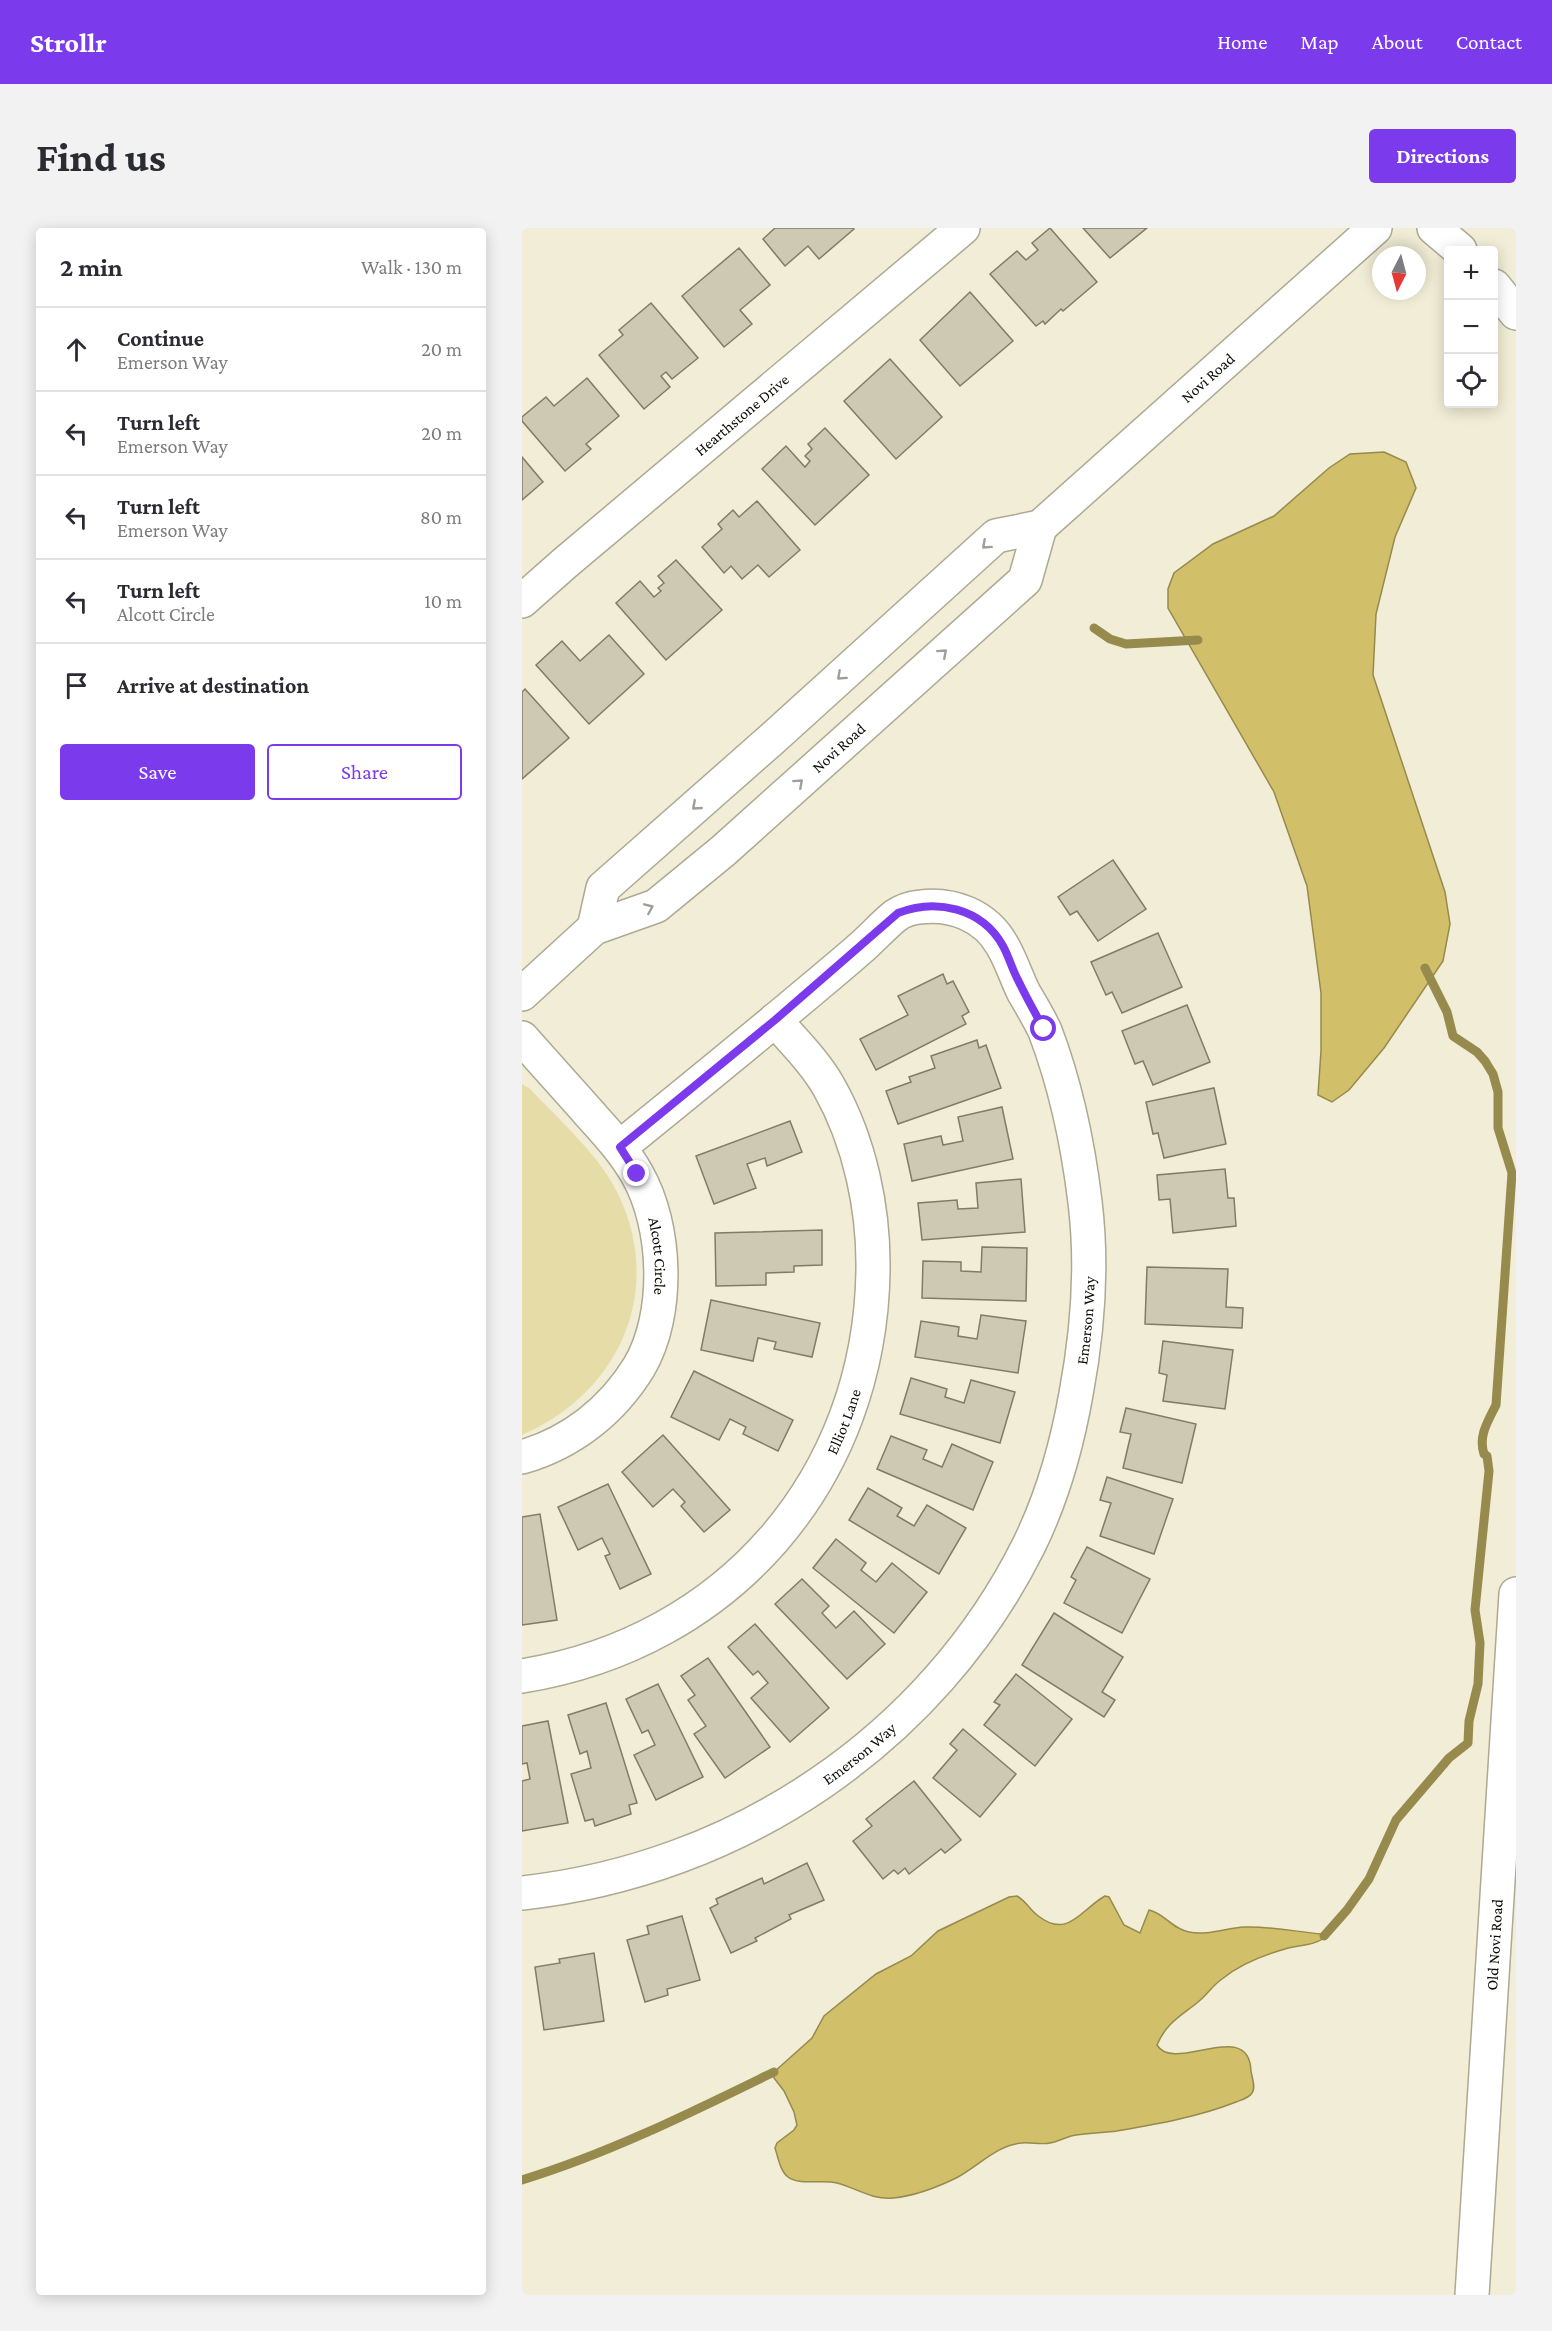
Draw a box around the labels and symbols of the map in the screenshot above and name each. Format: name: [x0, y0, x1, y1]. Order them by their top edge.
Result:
north arrow: [1372, 246, 1426, 300]
street label: Novi Road: [1177, 349, 1238, 406]
street label: Hearthstone Drive: [691, 370, 792, 459]
one-way arrow: [982, 538, 993, 549]
one-way arrow: [936, 649, 947, 660]
one-way arrow: [837, 669, 848, 680]
street label: Novi Road: [808, 719, 869, 776]
one-way arrow: [792, 780, 803, 791]
one-way arrow: [692, 799, 703, 810]
one-way arrow: [643, 903, 654, 915]
route start: [1030, 1015, 1056, 1041]
route end: [623, 1160, 649, 1186]
street label: Alcott Circle: [646, 1215, 669, 1295]
street label: Emerson Way: [1073, 1275, 1098, 1366]
street label: Elliot Lane: [823, 1387, 863, 1457]
street label: Emerson Way: [819, 1718, 900, 1787]
street label: Old Novi Road: [1483, 1898, 1505, 1991]

